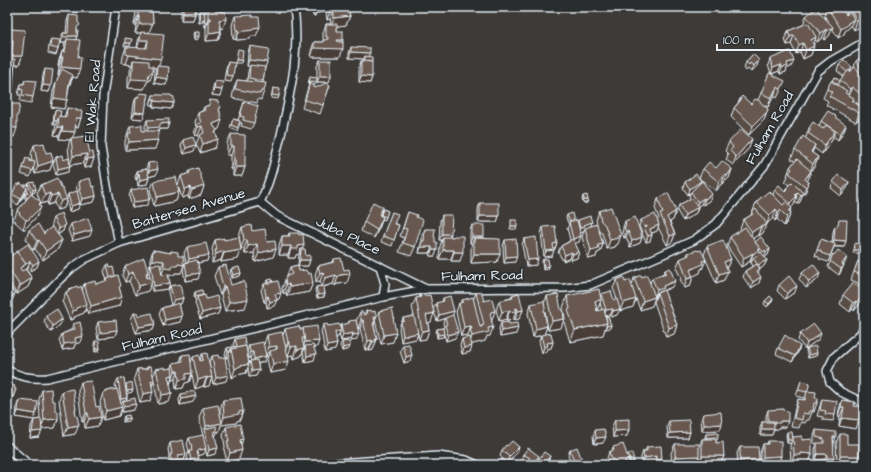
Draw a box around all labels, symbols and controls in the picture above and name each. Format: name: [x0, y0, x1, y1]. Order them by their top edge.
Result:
scale bar: [717, 26, 831, 52]
text: 100 m: [723, 32, 754, 49]
street label: El Wak Road: [79, 59, 107, 143]
street label: Fulham Road: [741, 88, 799, 168]
street label: Battersea Avenue: [130, 183, 248, 235]
street label: Juba Place: [312, 212, 384, 260]
street label: Fulham Road: [441, 265, 523, 287]
street label: Fulham Road: [120, 319, 204, 357]

